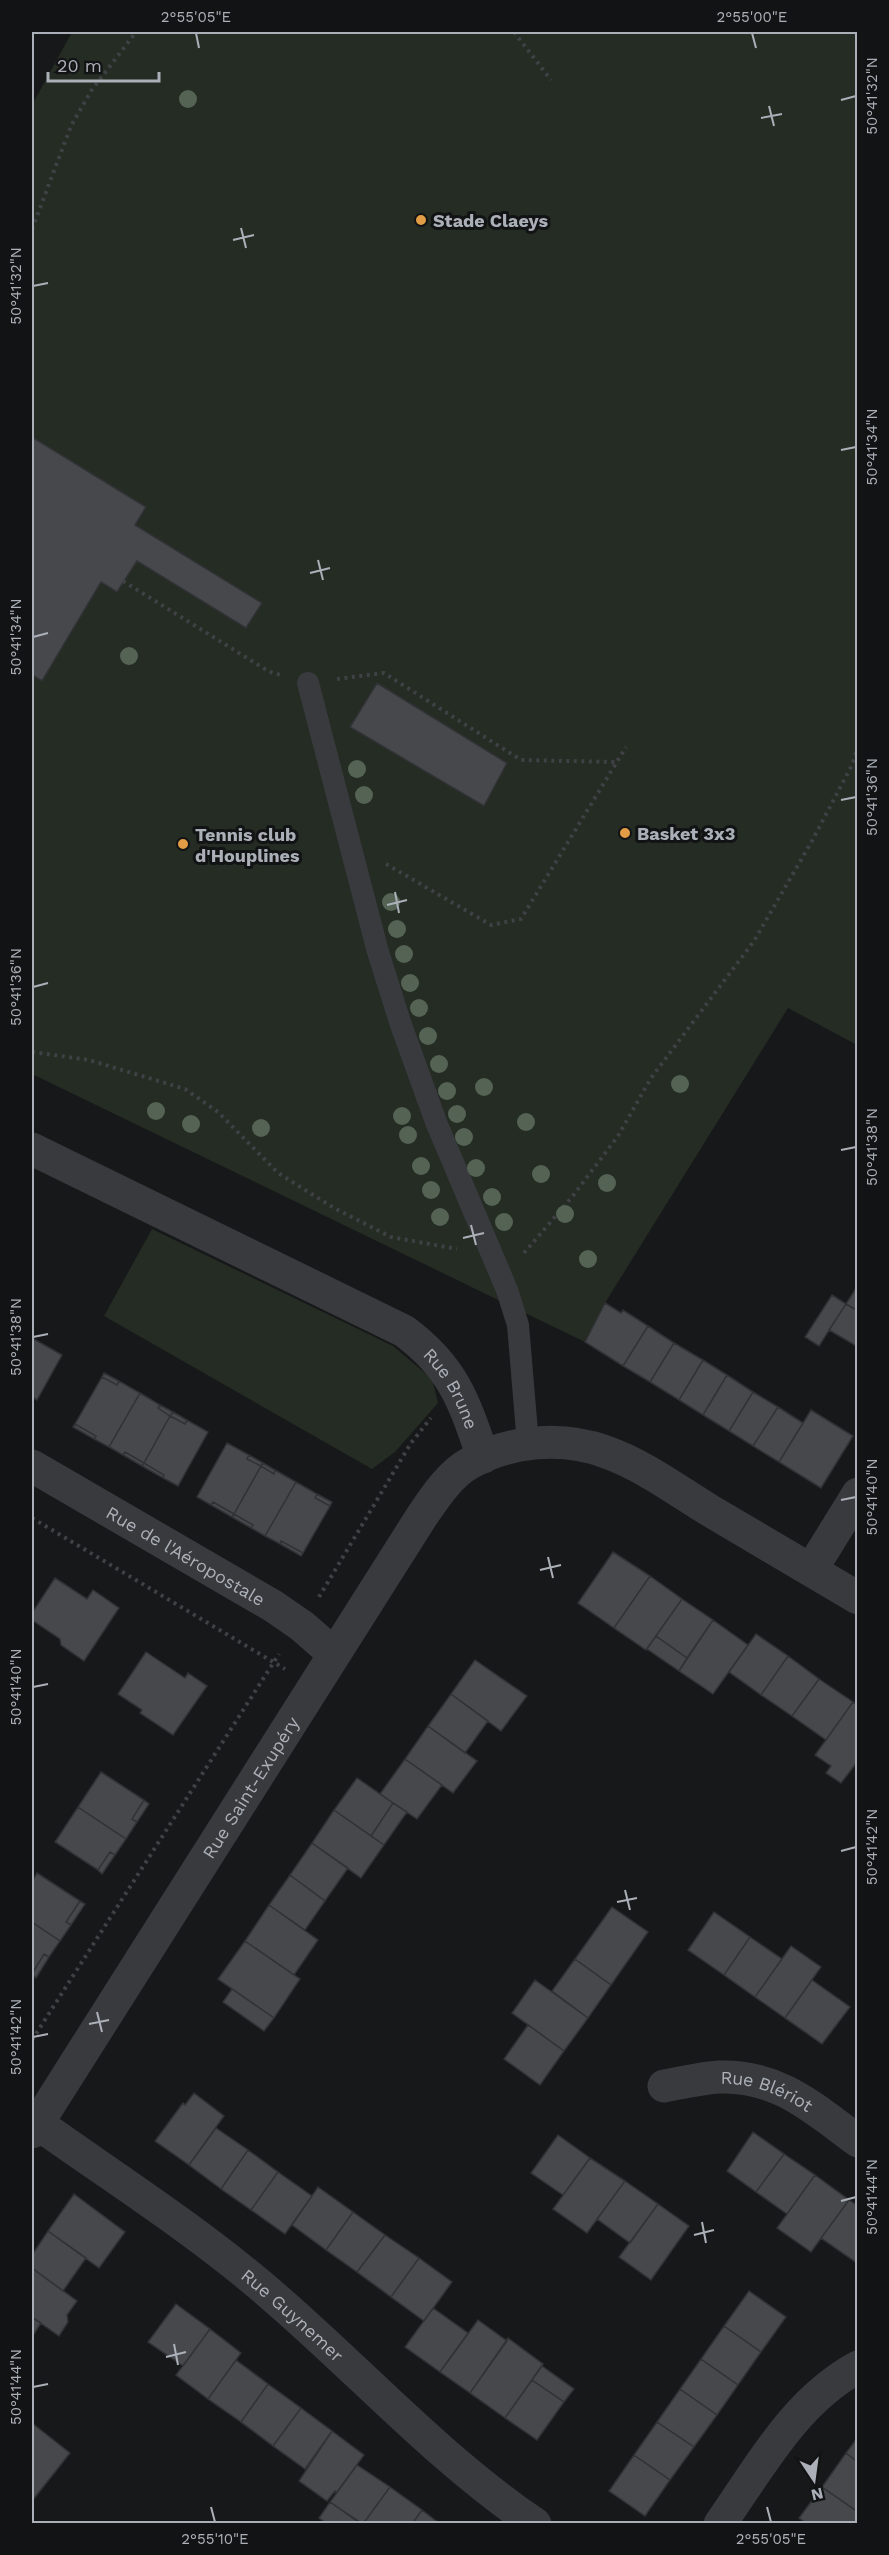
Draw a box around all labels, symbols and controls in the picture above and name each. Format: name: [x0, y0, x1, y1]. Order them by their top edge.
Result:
text: 2°55'05"E: [161, 8, 231, 26]
text: 2°55'00"E: [717, 8, 787, 26]
scale bar: [48, 45, 159, 83]
text: 20 m: [57, 55, 102, 76]
text: 50°41'32"N: [863, 57, 881, 135]
place label: Stade Claeys: [433, 210, 549, 231]
marker: Stade Claeys: [414, 213, 428, 227]
text: 50°41'32"N: [7, 247, 25, 325]
text: 50°41'34"N: [863, 408, 881, 486]
text: 50°41'34"N: [7, 598, 25, 676]
text: 50°41'36"N: [863, 758, 881, 836]
place label: Basket 3x3: [637, 823, 735, 844]
place label: Tennis club d'Houplines: [195, 824, 300, 866]
marker: Basket 3x3: [618, 826, 632, 840]
marker: Tennis club d'Houplines: [176, 837, 190, 851]
text: 50°41'36"N: [7, 948, 25, 1026]
text: 50°41'38"N: [863, 1108, 881, 1186]
text: 50°41'38"N: [7, 1298, 25, 1376]
street label: Rue Brune: [420, 1343, 483, 1432]
text: 50°41'40"N: [863, 1458, 881, 1536]
street label: Rue de l'Aéropostale: [103, 1501, 269, 1610]
text: 50°41'40"N: [7, 1648, 25, 1726]
street label: Rue Saint-Exupéry: [198, 1712, 303, 1862]
text: 50°41'42"N: [863, 1809, 881, 1885]
text: 50°41'42"N: [7, 1999, 25, 2075]
street label: Rue Blériot: [720, 2066, 818, 2116]
text: 50°41'44"N: [863, 2159, 881, 2235]
street label: Rue Guynemer: [238, 2264, 348, 2366]
text: 50°41'44"N: [7, 2349, 25, 2425]
north arrow: [784, 2450, 844, 2510]
text: N: [809, 2484, 825, 2505]
text: 2°55'10"E: [181, 2530, 249, 2548]
text: 2°55'05"E: [736, 2530, 806, 2548]

